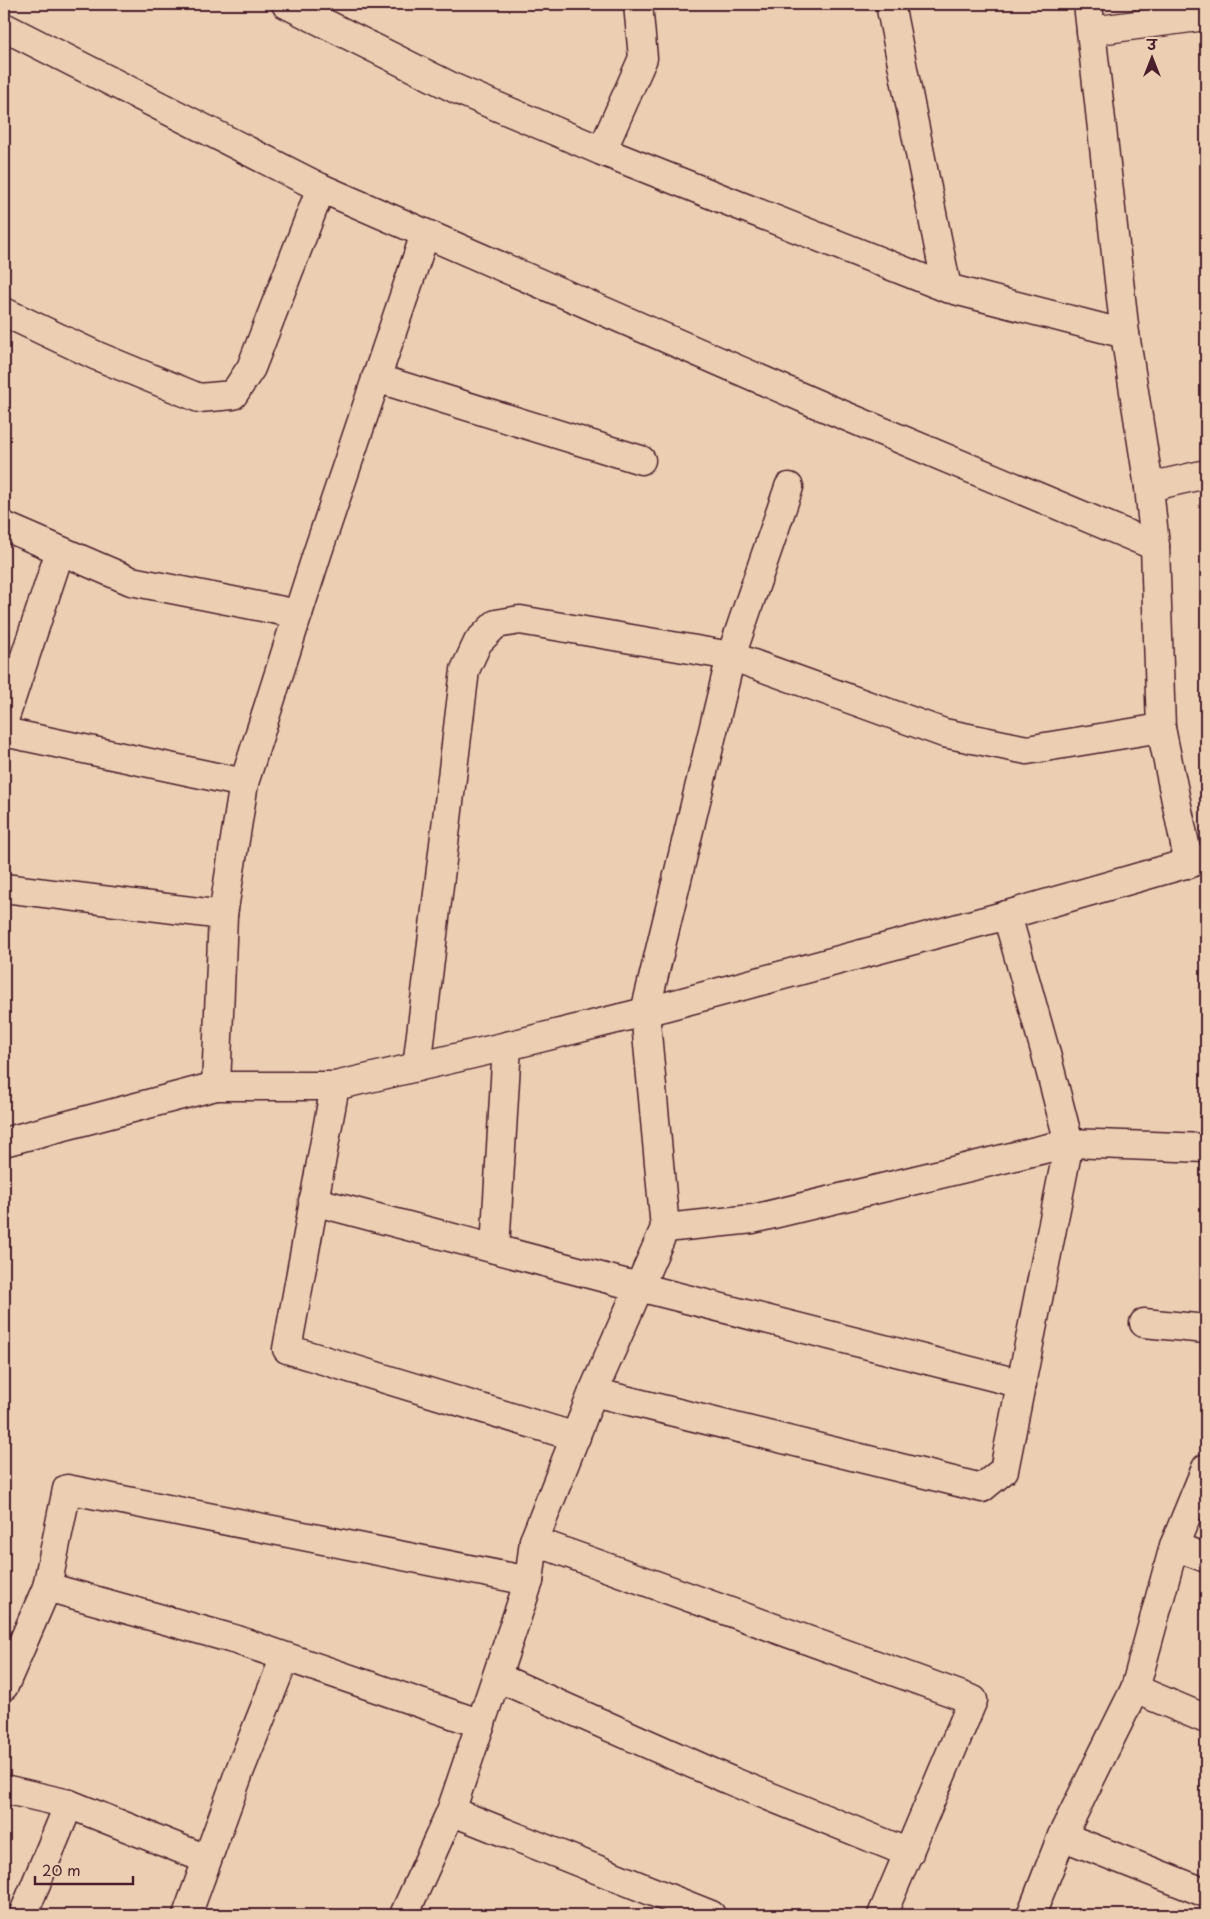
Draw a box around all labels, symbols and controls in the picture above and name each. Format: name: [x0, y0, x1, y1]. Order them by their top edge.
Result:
north arrow: [1128, 32, 1178, 82]
text: उ: [1145, 34, 1158, 55]
scale bar: [35, 1854, 132, 1886]
text: 20 m: [42, 1858, 81, 1881]

